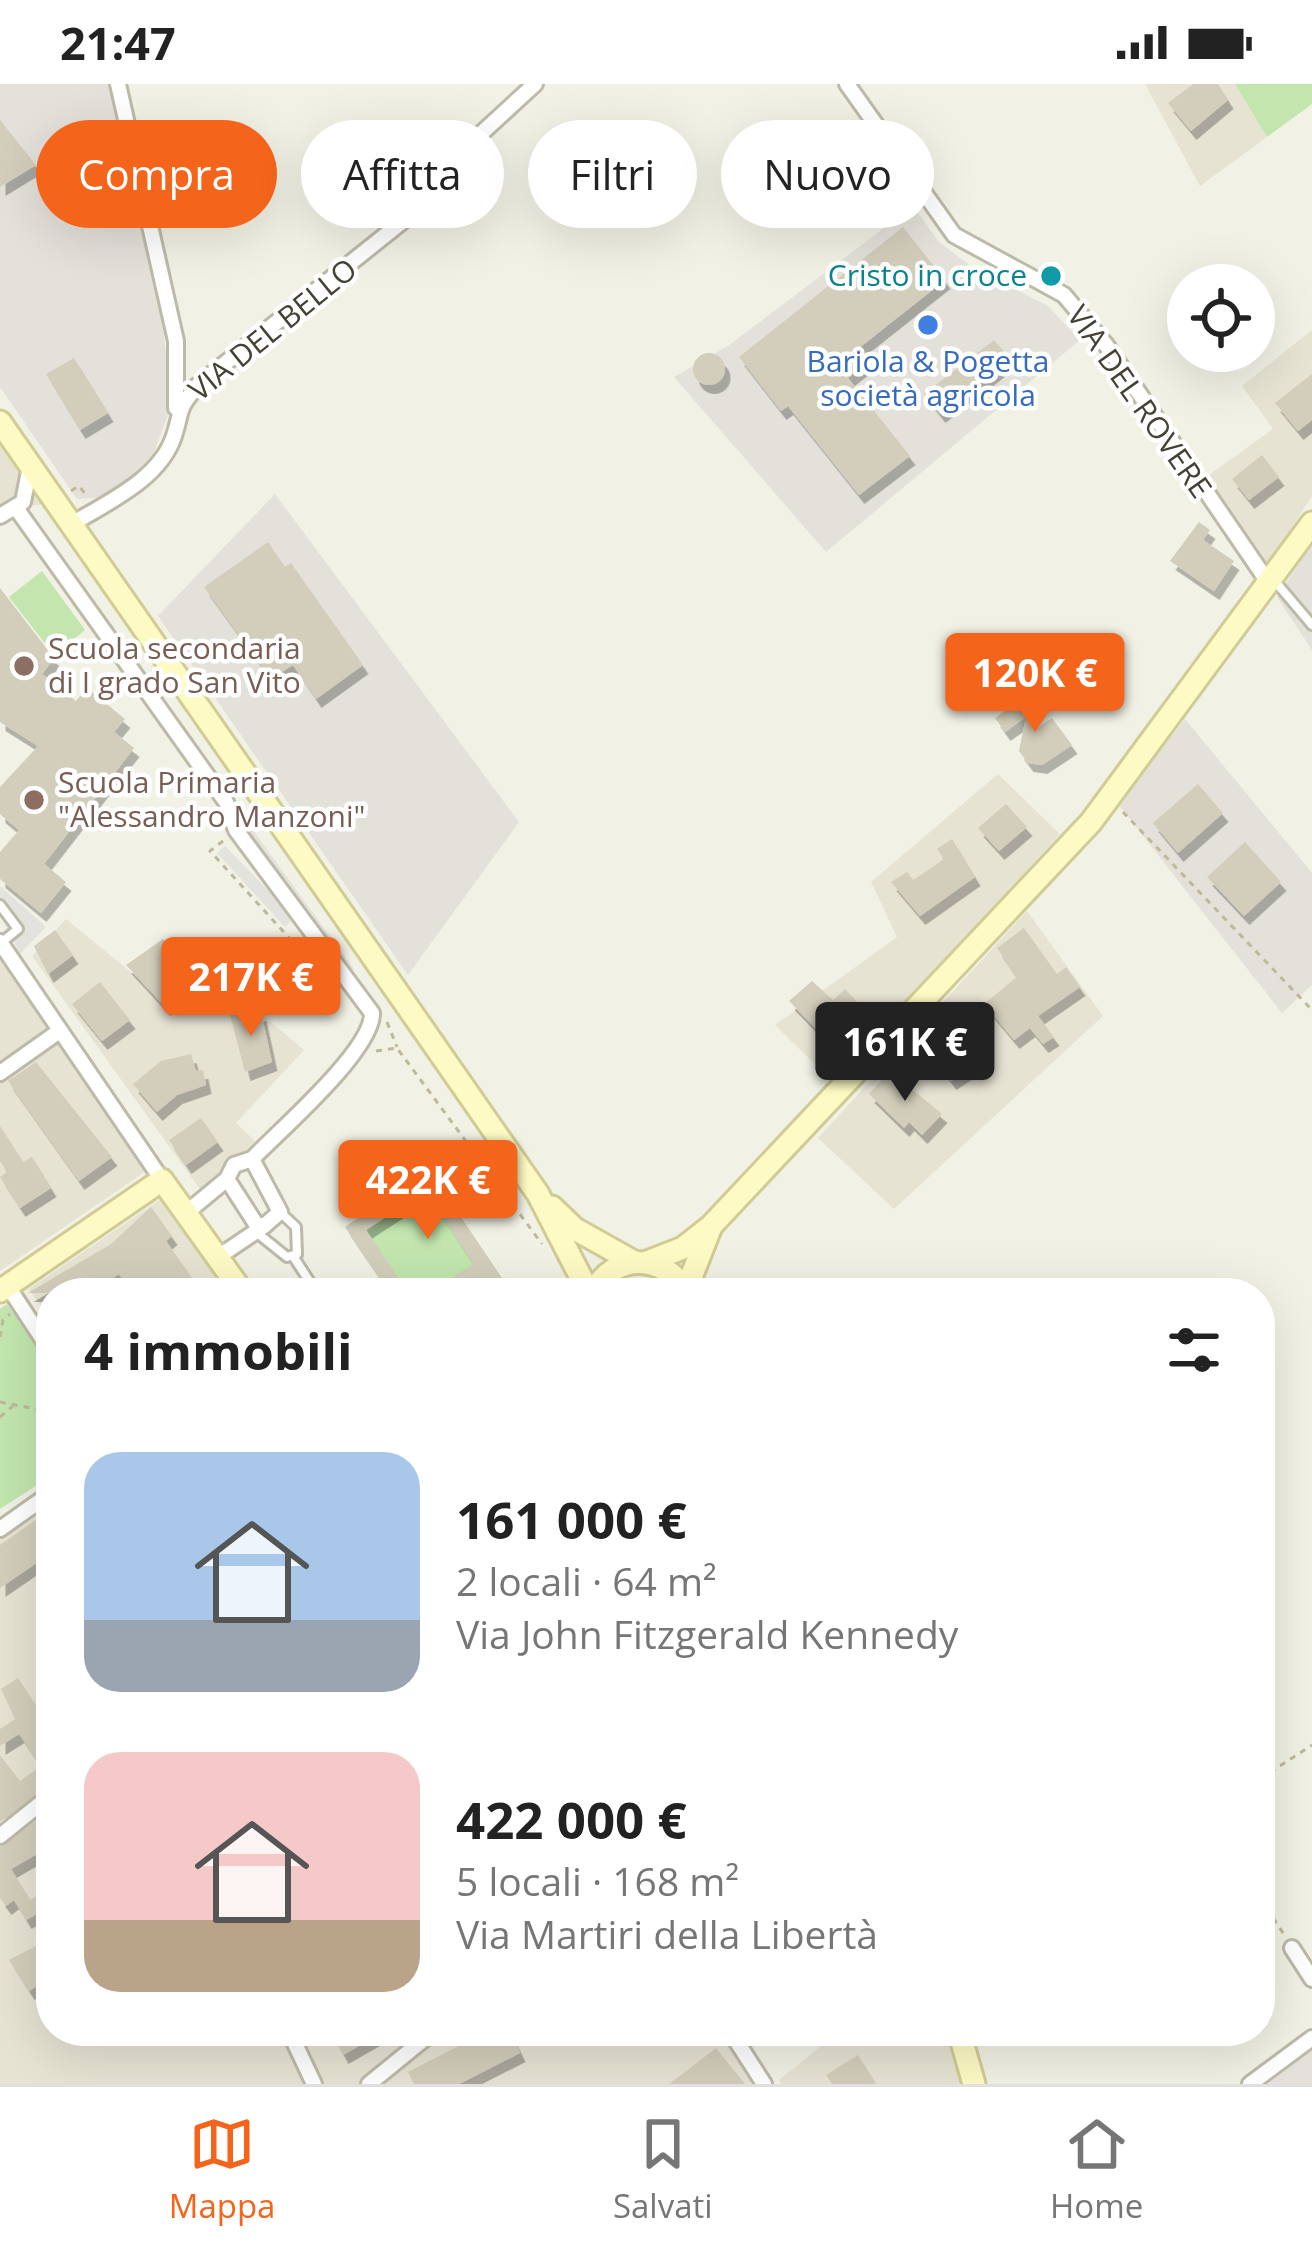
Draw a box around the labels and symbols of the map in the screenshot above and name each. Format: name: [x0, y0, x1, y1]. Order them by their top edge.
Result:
street label: VIA DEL BELLO: [179, 248, 365, 409]
place label: Cristo in croce: [828, 254, 1027, 295]
marker: Cristo in croce: [1038, 263, 1064, 289]
street label: VIA DEL ROVERE: [1058, 297, 1222, 506]
marker: Bariola & Pogetta società agricola: [915, 312, 941, 338]
place label: Bariola & Pogetta società agricola: [807, 340, 1049, 415]
place label: Scuola secondaria di I grado San Vito: [48, 627, 301, 702]
pin: 120K €: [937, 633, 1133, 735]
marker: Scuola secondaria di I grado San Vito: [11, 653, 37, 679]
place label: Scuola Primaria "Alessandro Manzoni": [58, 761, 366, 836]
marker: Scuola Primaria "Alessandro Manzoni": [21, 787, 47, 813]
pin: 217K €: [153, 937, 349, 1039]
pin: 161K €: [807, 1002, 1003, 1104]
pin: 422K €: [330, 1140, 526, 1242]

